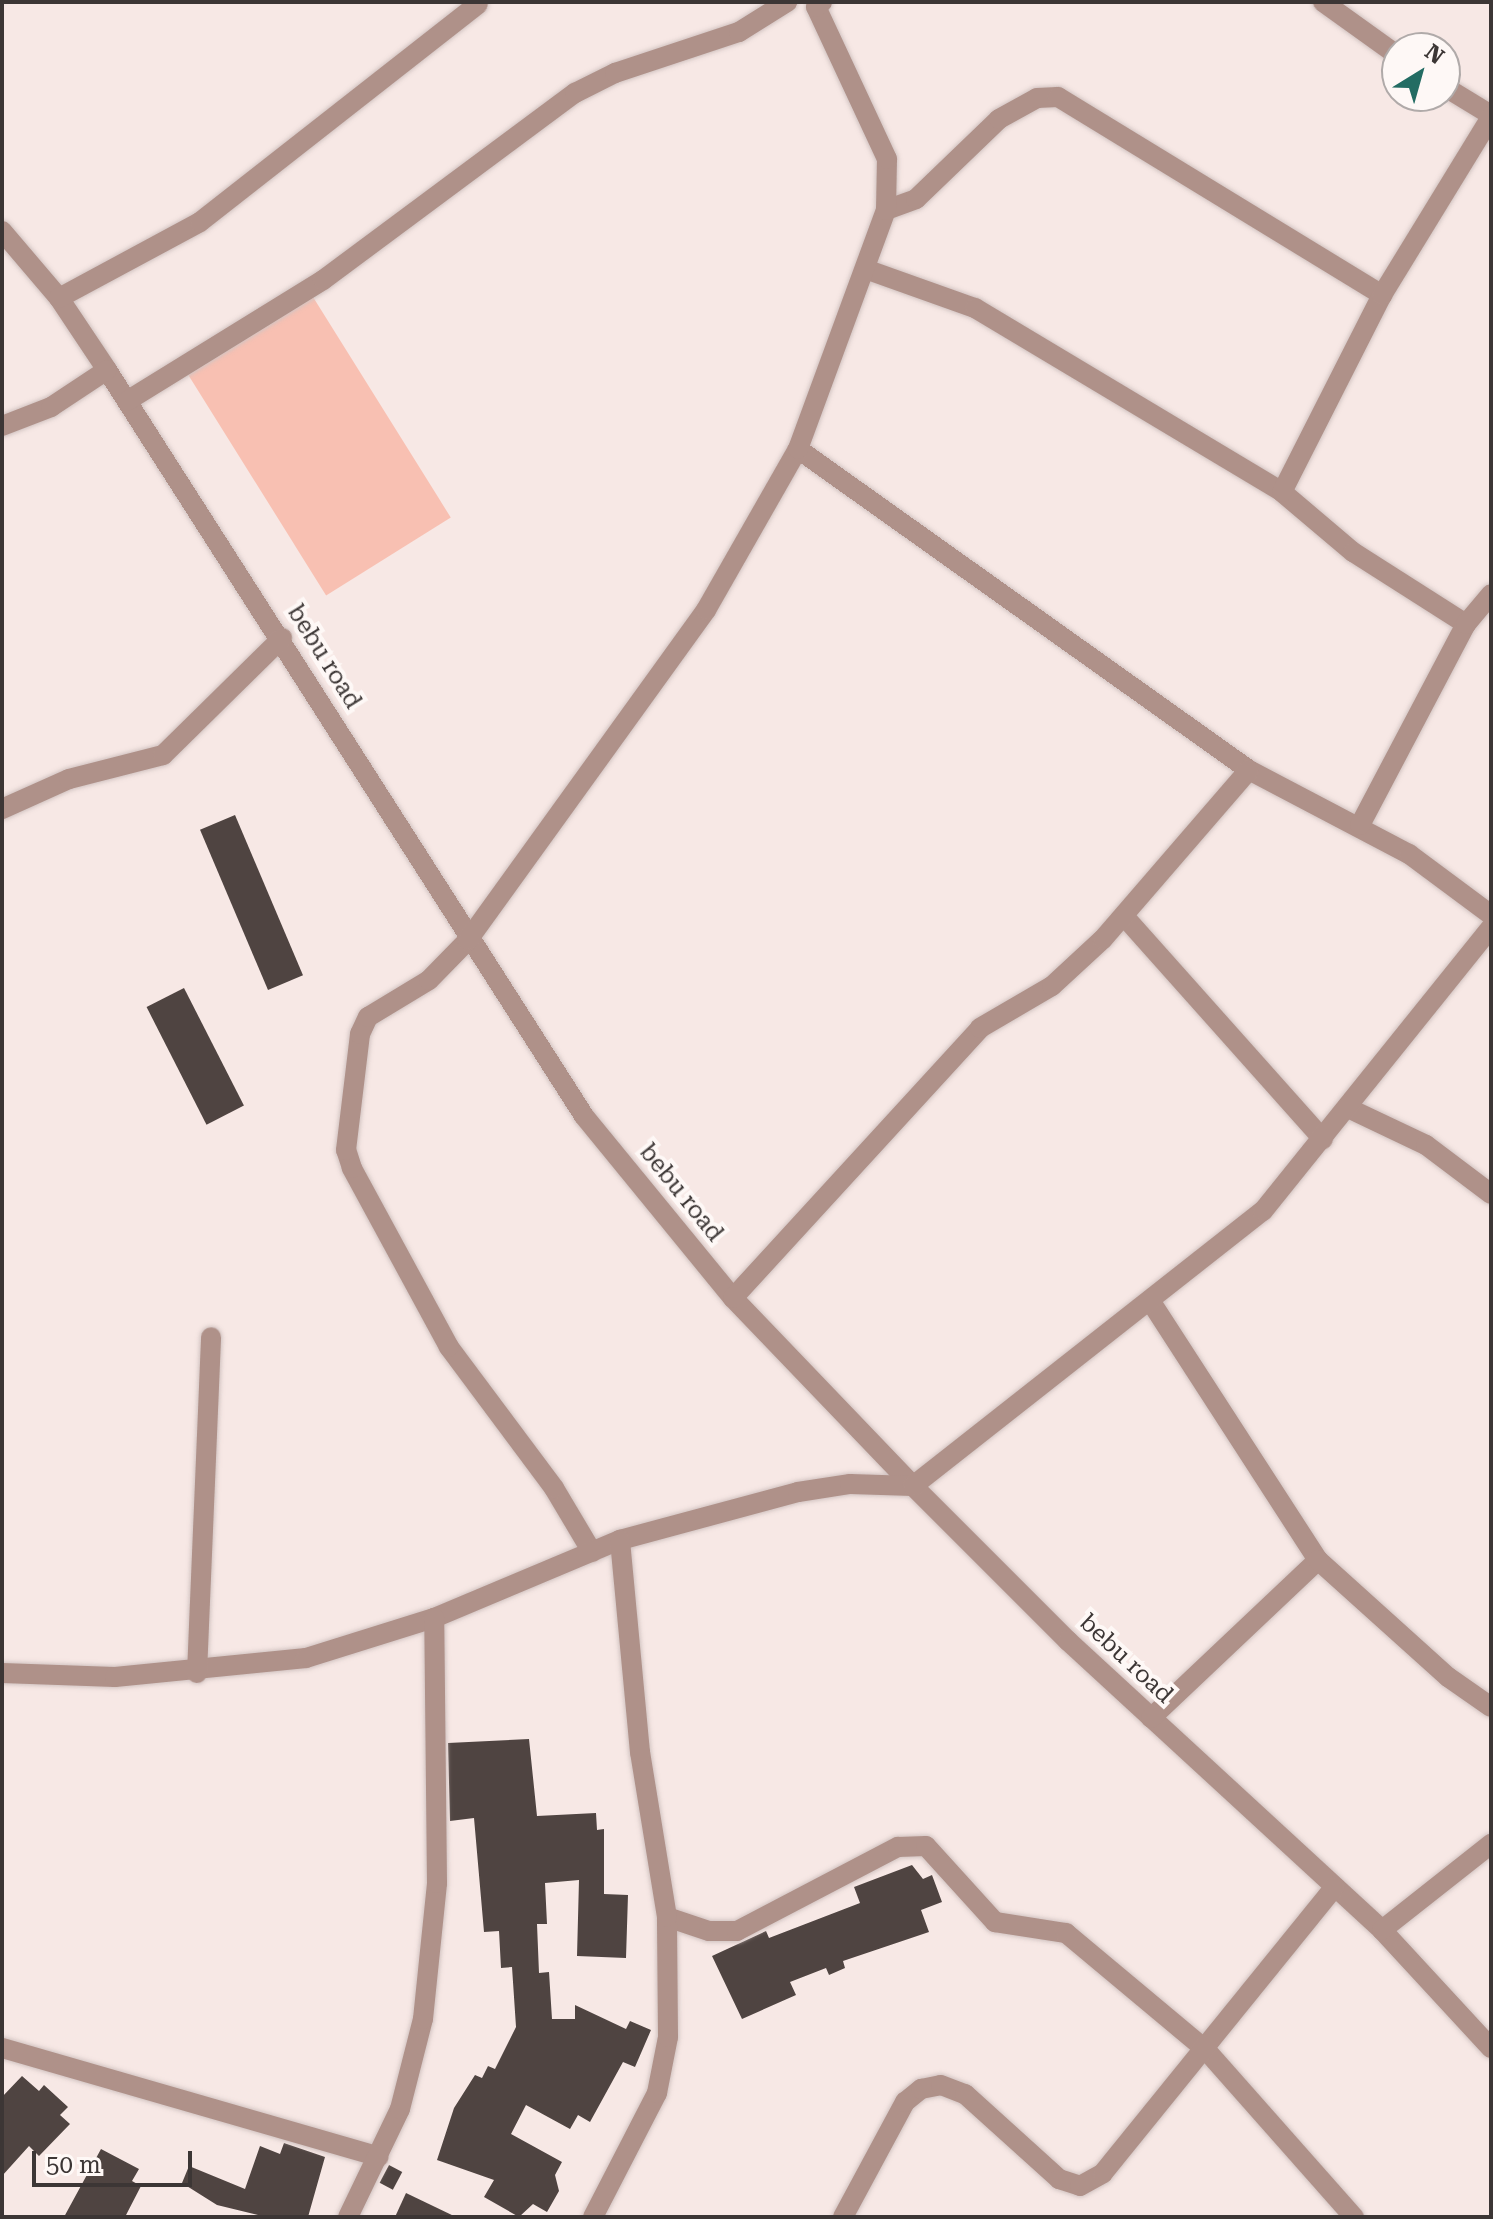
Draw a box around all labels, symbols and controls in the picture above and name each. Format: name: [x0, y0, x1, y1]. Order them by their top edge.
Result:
north arrow: [1381, 32, 1461, 112]
text: N: [1420, 39, 1449, 69]
street label: bebu road: [281, 600, 367, 714]
street label: bebu road: [633, 1138, 729, 1248]
street label: bebu road: [1073, 1608, 1179, 1710]
scale bar: [36, 2135, 196, 2185]
text: 50 m: [46, 2151, 101, 2179]

